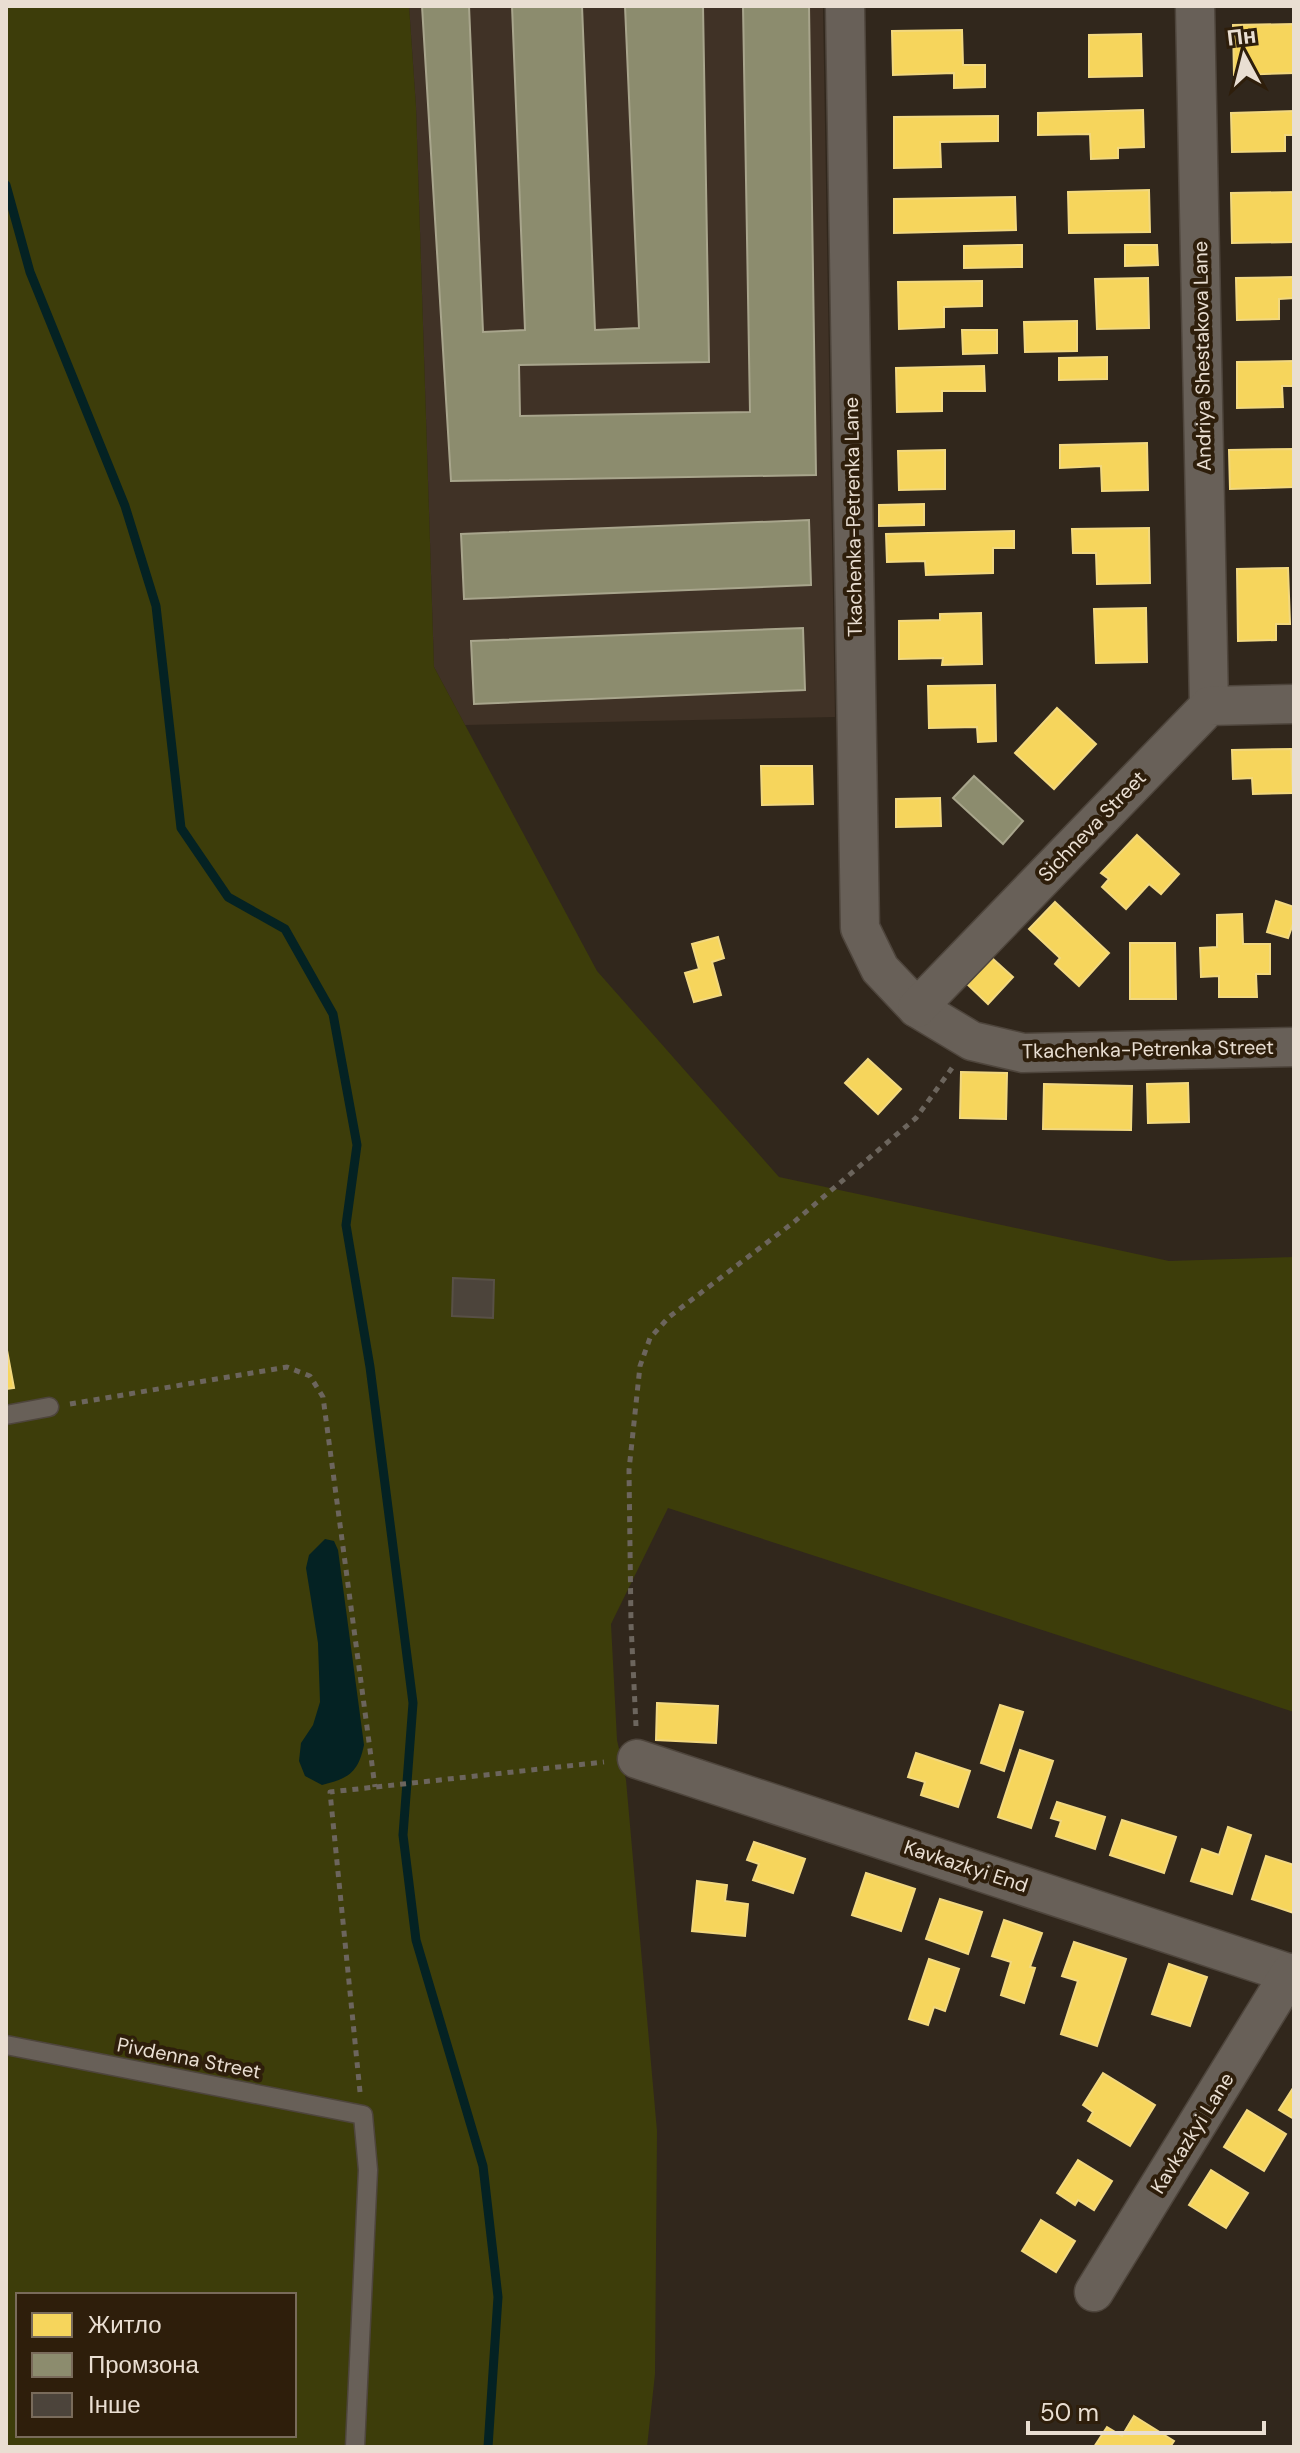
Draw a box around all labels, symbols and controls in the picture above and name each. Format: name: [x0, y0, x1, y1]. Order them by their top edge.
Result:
north arrow: [1204, 16, 1284, 96]
text: Пн: [1225, 20, 1258, 53]
street label: Andriya Shestakova Lane: [1187, 241, 1217, 471]
street label: Tkachenka-Petrenka Lane: [838, 397, 868, 637]
street label: Sichneva Street: [1032, 765, 1152, 887]
street label: Tkachenka-Petrenka Street: [1022, 1034, 1274, 1064]
street label: Kavkazkyi End: [901, 1834, 1031, 1898]
street label: Pivdenna Street: [115, 2031, 263, 2085]
street label: Kavkazkyi Lane: [1144, 2068, 1240, 2198]
legend: [16, 2293, 296, 2437]
text: Житло: [88, 2309, 162, 2340]
text: Промзона: [88, 2349, 200, 2380]
scale bar: [1028, 2385, 1264, 2435]
text: Інше: [88, 2389, 141, 2420]
text: 50 m: [1040, 2397, 1099, 2428]

